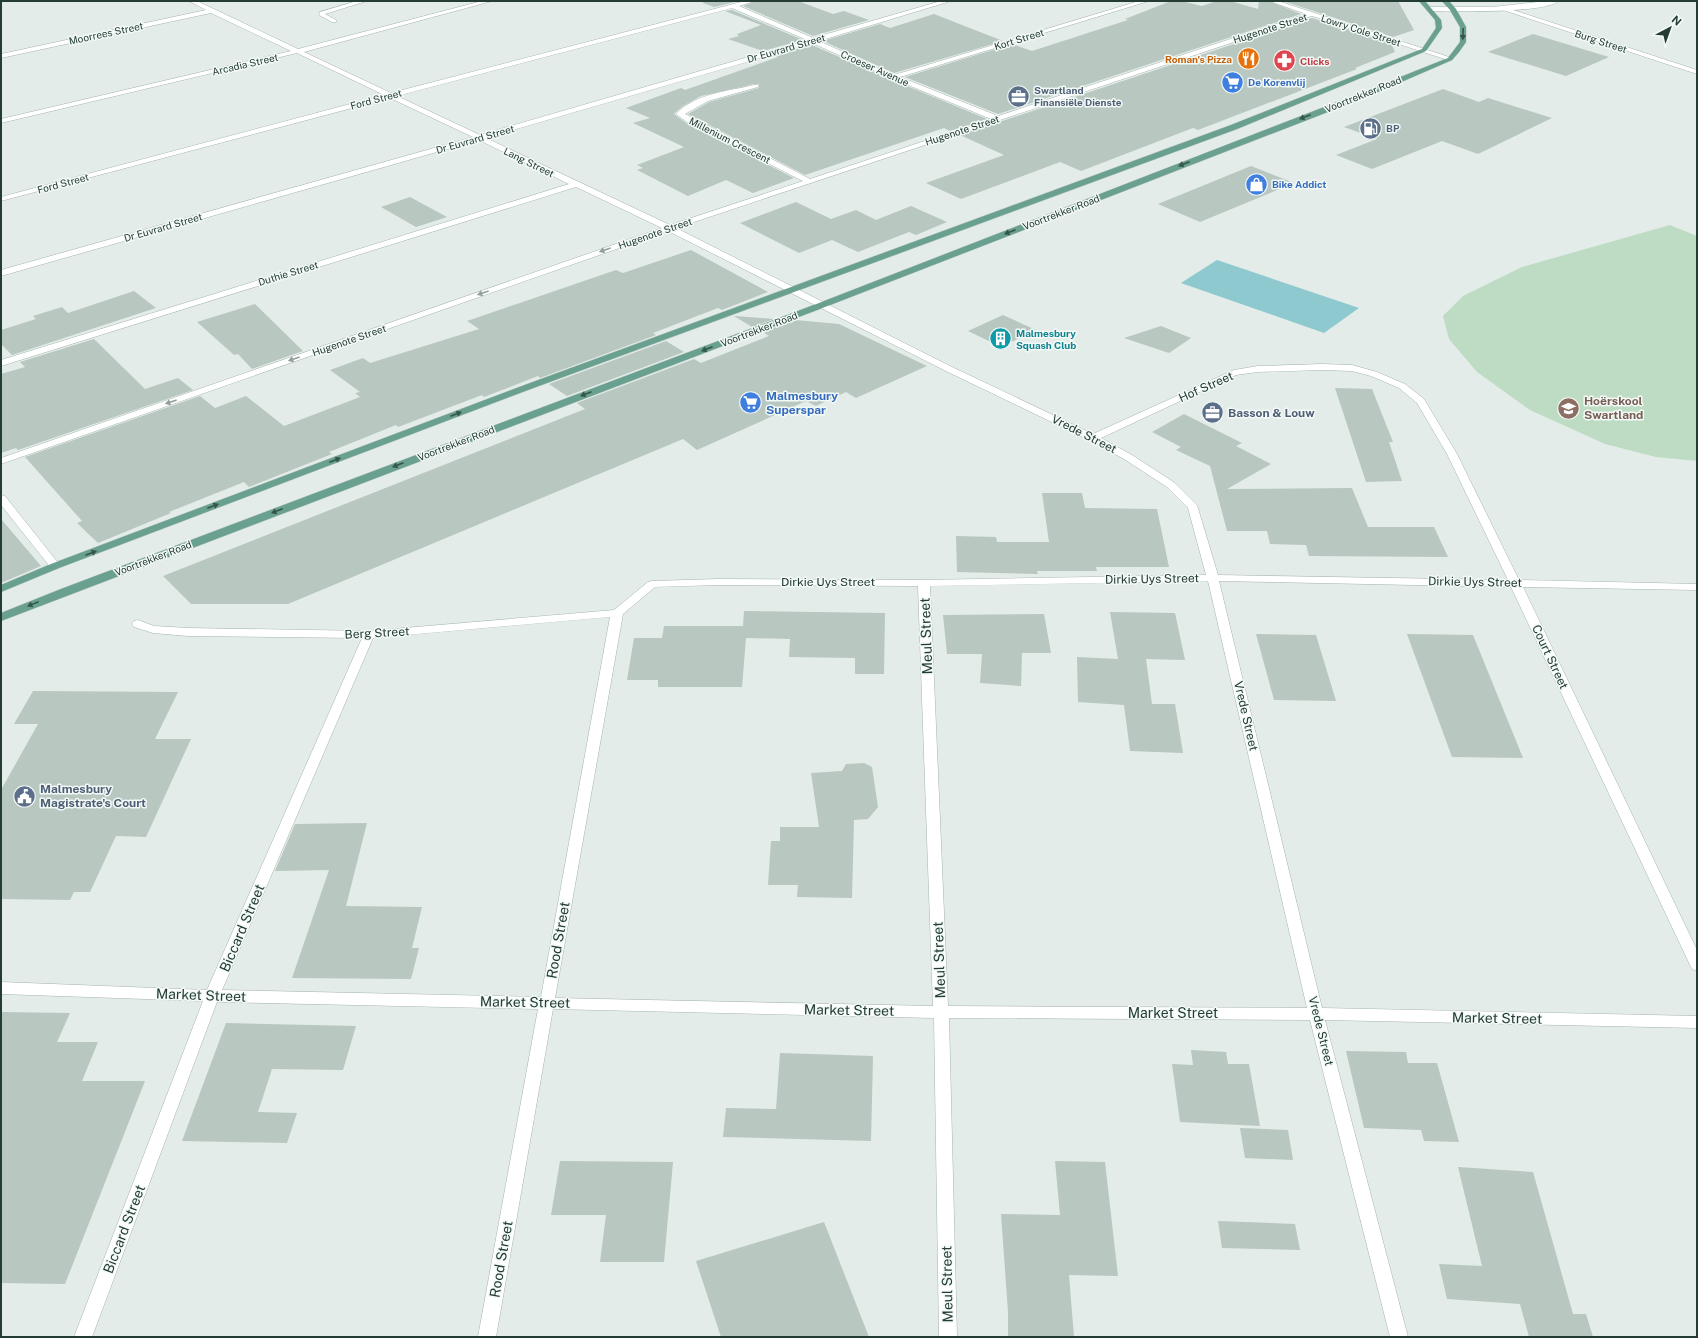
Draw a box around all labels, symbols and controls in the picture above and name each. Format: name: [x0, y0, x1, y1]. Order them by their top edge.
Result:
north arrow: [1650, 8, 1690, 48]
street label: Hugenote Street: [1231, 10, 1309, 46]
street label: Lowry Cole Street: [1320, 11, 1403, 49]
text: N: [1669, 13, 1684, 28]
street label: Moorrees Street: [68, 19, 144, 47]
street label: Kort Street: [993, 26, 1045, 52]
street label: Burg Street: [1573, 27, 1629, 55]
one-way arrow: [1460, 28, 1466, 41]
street label: Dr Euvrard Street: [745, 31, 827, 65]
restaurant icon: Roman's Pizza: [1235, 46, 1261, 72]
street label: Croeser Avenue: [839, 48, 911, 89]
pharmacy icon: Clicks: [1271, 48, 1297, 74]
street label: Arcadia Street: [211, 51, 279, 77]
place label: Roman's Pizza: [1165, 53, 1232, 65]
place label: Clicks: [1300, 55, 1329, 67]
supermarket icon: De Korenvlij: [1220, 69, 1246, 95]
street label: Voortrekker Road: [1323, 73, 1403, 115]
place label: De Korenvlij: [1248, 76, 1306, 88]
office icon: Swartland Finansiële Dienste: [1006, 83, 1032, 109]
place label: Swartland Finansiële Dienste: [1034, 84, 1122, 108]
street label: Ford Street: [349, 86, 403, 112]
street label: Hugenote Street: [923, 112, 1001, 148]
street label: Millenium Crescent: [687, 114, 773, 166]
one-way arrow: [1298, 114, 1310, 120]
fuel station icon: BP: [1357, 115, 1383, 141]
street label: Dr Euvrard Street: [434, 122, 516, 156]
place label: BP: [1386, 122, 1400, 134]
street label: Lang Street: [502, 145, 556, 179]
one-way arrow: [1177, 161, 1189, 167]
street label: Ford Street: [36, 170, 90, 196]
shop icon: Bike Addict: [1244, 171, 1270, 197]
place label: Bike Addict: [1272, 178, 1327, 190]
street label: Voortrekker Road: [1021, 192, 1101, 232]
street label: Dr Euvrard Street: [122, 210, 204, 244]
street label: Hugenote Street: [616, 215, 694, 251]
one-way arrow: [1004, 229, 1016, 235]
one-way arrow: [599, 247, 611, 253]
street label: Duthie Street: [257, 258, 320, 288]
one-way arrow: [476, 290, 488, 296]
street label: Voortrekker Road: [719, 309, 799, 349]
street label: Hugenote Street: [310, 322, 388, 358]
building icon: Malmesbury Squash Club: [988, 326, 1014, 352]
place label: Malmesbury Squash Club: [1016, 327, 1076, 351]
one-way arrow: [701, 346, 713, 352]
one-way arrow: [288, 356, 300, 362]
street label: Hof Street: [1176, 369, 1236, 405]
place label: Malmesbury Superspar: [766, 389, 838, 417]
supermarket icon: Malmesbury Superspar: [738, 390, 764, 416]
one-way arrow: [579, 392, 591, 398]
place label: Hoërskool Swartland: [1584, 394, 1643, 422]
school or university icon: Hoërskool Swartland: [1556, 395, 1582, 421]
one-way arrow: [165, 399, 177, 405]
office icon: Basson & Louw: [1200, 400, 1226, 426]
place label: Basson & Louw: [1228, 406, 1315, 420]
one-way arrow: [451, 411, 463, 417]
street label: Vrede Street: [1049, 412, 1119, 457]
street label: Voortrekker Road: [416, 423, 496, 463]
one-way arrow: [329, 457, 341, 463]
one-way arrow: [392, 462, 404, 468]
one-way arrow: [207, 503, 219, 509]
one-way arrow: [270, 508, 282, 514]
street label: Voortrekker Road: [113, 538, 193, 578]
one-way arrow: [86, 549, 98, 555]
street label: Dirkie Uys Street: [1105, 571, 1200, 587]
street label: Dirkie Uys Street: [1428, 574, 1523, 590]
street label: Dirkie Uys Street: [781, 575, 875, 589]
street label: Meul Street: [917, 597, 935, 675]
one-way arrow: [26, 601, 38, 607]
street label: Court Street: [1529, 623, 1571, 692]
street label: Berg Street: [344, 624, 410, 642]
street label: Vrede Street: [1231, 680, 1261, 753]
place label: Malmesbury Magistrate's Court: [40, 782, 146, 810]
public building icon: Malmesbury Magistrate's Court: [12, 783, 38, 809]
street label: Biccard Street: [216, 882, 268, 974]
street label: Rood Street: [543, 900, 573, 980]
street label: Meul Street: [930, 921, 948, 999]
street label: Market Street: [156, 985, 246, 1005]
street label: Market Street: [480, 993, 570, 1011]
street label: Vrede Street: [1306, 995, 1336, 1068]
street label: Market Street: [804, 1001, 894, 1019]
street label: Market Street: [1128, 1005, 1218, 1021]
street label: Market Street: [1452, 1009, 1542, 1027]
street label: Biccard Street: [100, 1182, 148, 1276]
street label: Rood Street: [486, 1219, 516, 1299]
street label: Meul Street: [938, 1245, 956, 1323]

